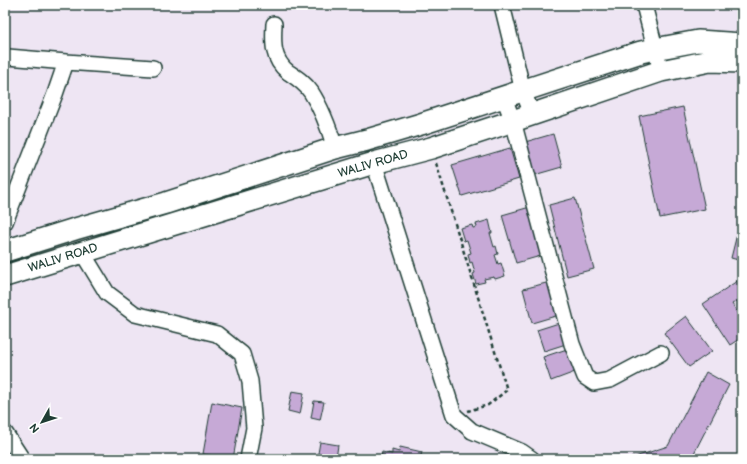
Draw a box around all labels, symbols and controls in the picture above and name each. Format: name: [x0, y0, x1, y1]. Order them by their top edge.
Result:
street label: WALIV ROAD: [336, 147, 410, 181]
street label: WALIV ROAD: [26, 240, 100, 276]
north arrow: [22, 402, 62, 442]
text: N: [27, 421, 42, 435]

